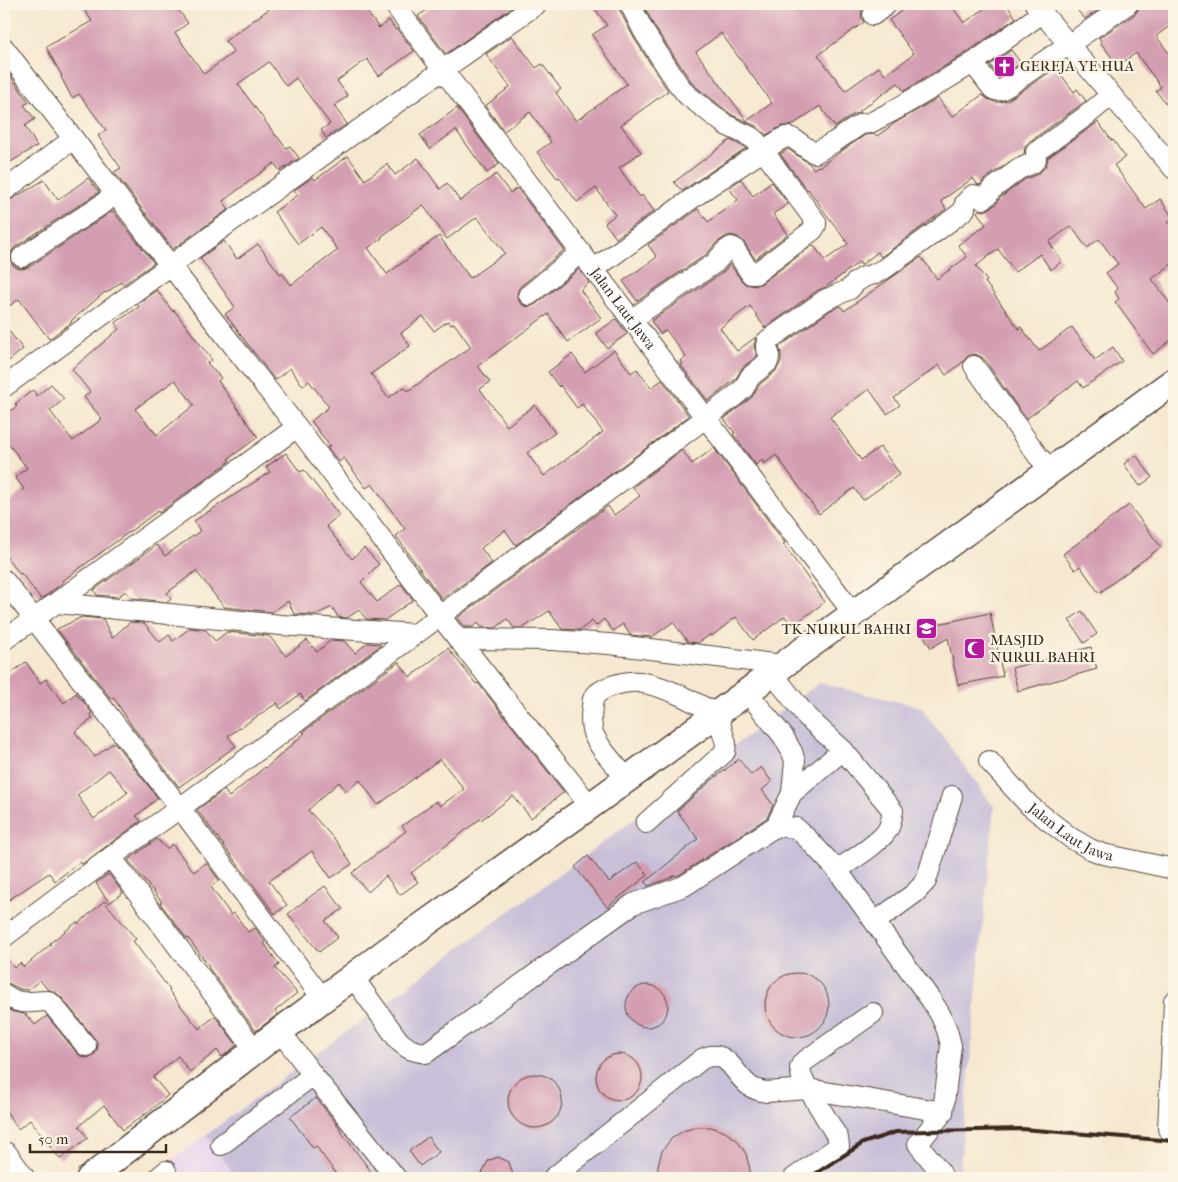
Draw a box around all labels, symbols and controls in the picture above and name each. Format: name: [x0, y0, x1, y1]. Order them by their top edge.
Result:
church icon: GEREJA YE HUA: [992, 54, 1016, 78]
place label: GEREJA YE HUA: [1020, 57, 1135, 75]
street label: Jalan Laut Jawa: [586, 263, 660, 354]
school or university icon: TK NURUL BAHRI: [915, 617, 939, 641]
place label: TK NURUL BAHRI: [781, 620, 911, 638]
place label: MASJID NURUL BAHRI: [990, 631, 1095, 666]
mosque icon: MASJID NURUL BAHRI: [962, 637, 986, 661]
street label: Jalan Laut Jawa: [1024, 798, 1116, 865]
scale bar: [30, 1122, 166, 1154]
text: 50 m: [38, 1130, 69, 1148]

